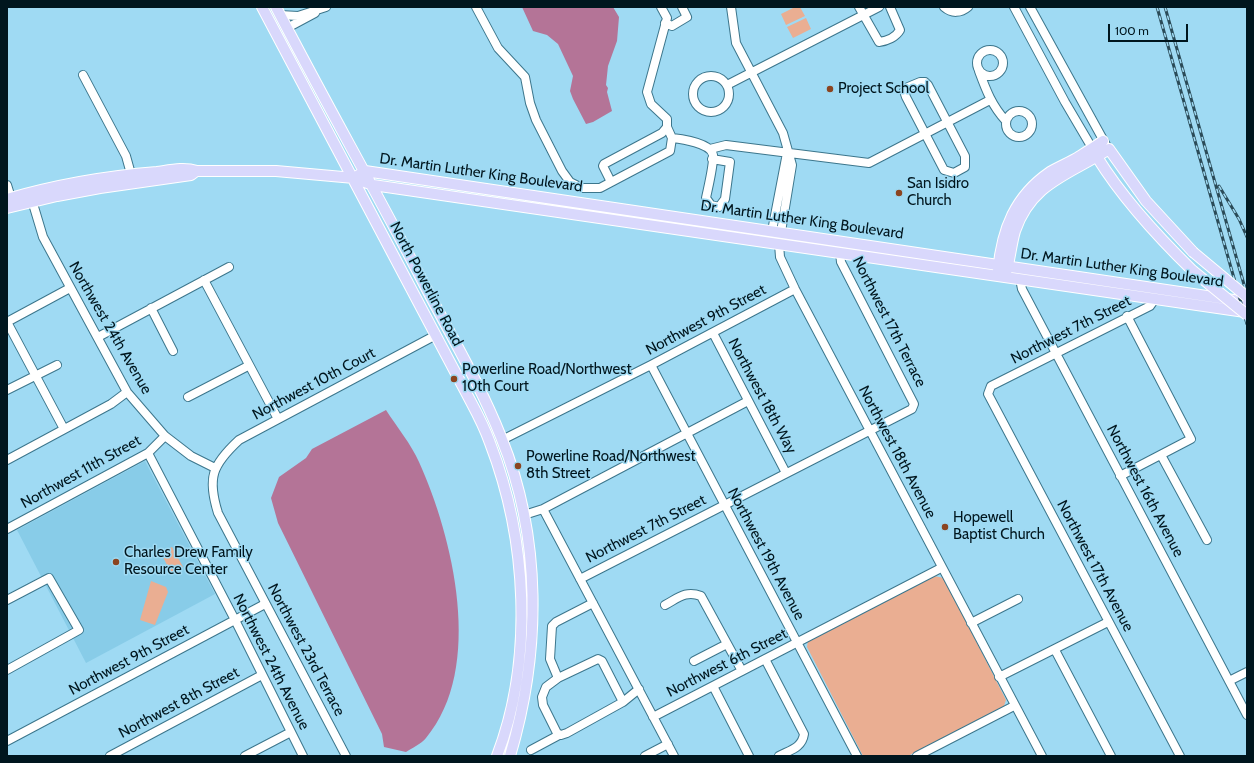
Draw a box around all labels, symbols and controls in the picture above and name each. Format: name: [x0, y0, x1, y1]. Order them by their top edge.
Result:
scale bar: [1110, 16, 1190, 42]
text: 100 m: [1115, 23, 1149, 38]
place label: Project School: [838, 80, 929, 98]
marker: Project School: [825, 84, 835, 94]
street label: Dr. Martin Luther King Boulevard: [378, 150, 584, 196]
place label: San Isidro Church: [907, 175, 969, 210]
marker: San Isidro Church: [894, 188, 904, 198]
street label: Dr. Martin Luther King Boulevard: [699, 197, 905, 243]
street label: North Powerline Road: [386, 219, 466, 349]
street label: Dr. Martin Luther King Boulevard: [1019, 245, 1225, 291]
street label: Northwest 17th Terrace: [848, 254, 930, 390]
street label: Northwest 24th Avenue: [65, 258, 155, 398]
street label: Northwest 9th Street: [643, 281, 769, 359]
street label: Northwest 7th Street: [1008, 292, 1134, 368]
street label: Northwest 18th Way: [724, 335, 800, 457]
street label: Northwest 10th Court: [250, 344, 378, 424]
place label: Powerline Road/Northwest 10th Court: [462, 361, 631, 396]
marker: Powerline Road/Northwest 10th Court: [449, 374, 459, 384]
street label: Northwest 18th Avenue: [854, 383, 940, 521]
street label: Northwest 16th Avenue: [1103, 422, 1187, 560]
street label: Northwest 11th Street: [18, 432, 144, 512]
place label: Powerline Road/Northwest 8th Street: [526, 448, 695, 483]
marker: Powerline Road/Northwest 8th Street: [513, 461, 523, 471]
street label: Northwest 19th Avenue: [724, 485, 808, 623]
street label: Northwest 7th Street: [583, 491, 709, 567]
street label: Northwest 17th Avenue: [1053, 497, 1137, 635]
place label: Hopewell Baptist Church: [953, 509, 1045, 544]
marker: Hopewell Baptist Church: [940, 522, 950, 532]
place label: Charles Drew Family Resource Center: [124, 544, 253, 579]
marker: Charles Drew Family Resource Center: [111, 557, 121, 567]
street label: Northwest 23rd Terrace: [264, 581, 348, 719]
street label: Northwest 24th Avenue: [229, 591, 313, 733]
street label: Northwest 9th Street: [66, 621, 192, 699]
street label: Northwest 6th Street: [664, 625, 790, 701]
street label: Northwest 8th Street: [116, 664, 242, 742]

